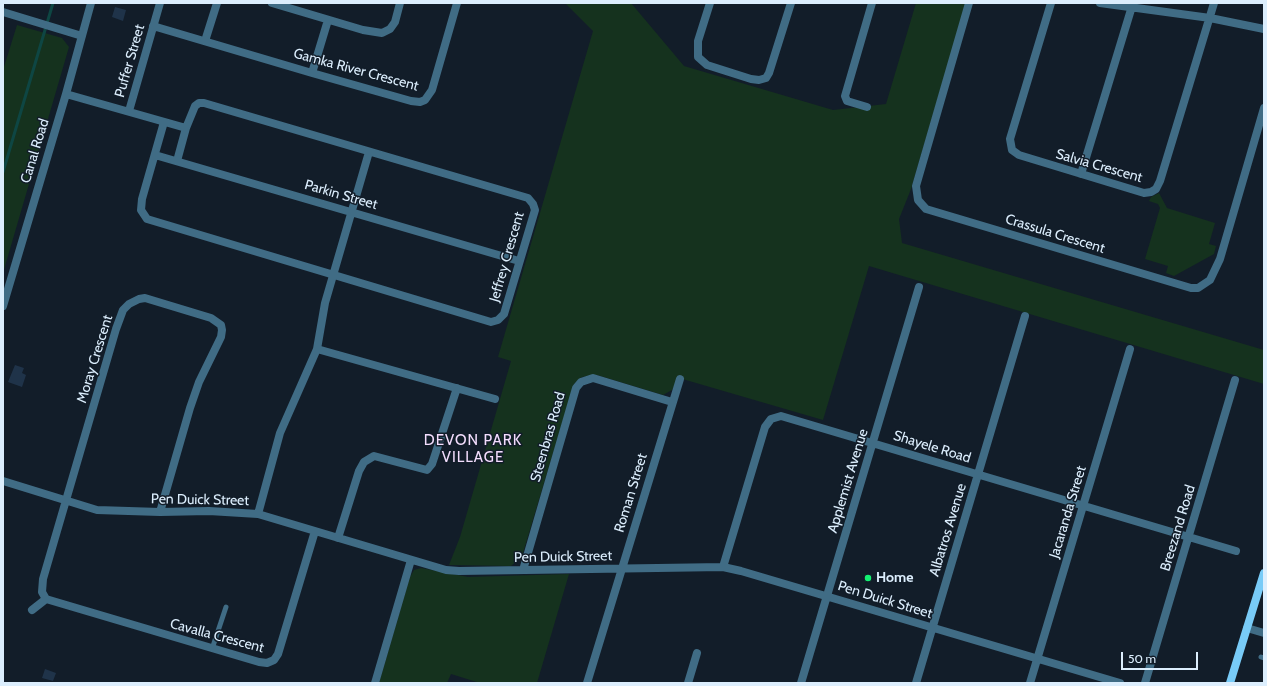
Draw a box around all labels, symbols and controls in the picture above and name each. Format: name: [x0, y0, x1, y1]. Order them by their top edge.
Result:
street label: Puffer Street: [112, 23, 148, 99]
street label: Gamka River Crescent: [292, 45, 420, 95]
street label: Canal Road: [17, 117, 53, 185]
street label: Salvia Crescent: [1054, 146, 1144, 186]
street label: Parkin Street: [303, 177, 379, 213]
street label: Jeffrey Crescent: [486, 210, 528, 304]
street label: Crassula Crescent: [1003, 211, 1107, 257]
street label: Moray Crescent: [74, 313, 116, 405]
street label: Steenbras Road: [527, 390, 569, 484]
street label: Applemist Avenue: [824, 427, 872, 535]
street label: Shayele Road: [891, 427, 973, 467]
district label: DEVON PARK VILLAGE: [424, 432, 522, 467]
street label: Roman Street: [611, 451, 651, 535]
street label: Jacaranda Street: [1046, 464, 1090, 560]
street label: Albatros Avenue: [926, 482, 970, 578]
street label: Breezand Road: [1157, 483, 1199, 573]
street label: Pen Duick Street: [151, 491, 249, 509]
street label: Pen Duick Street: [514, 548, 612, 566]
place label: Home: [876, 570, 913, 586]
marker: Home: [863, 573, 873, 583]
street label: Pen Duick Street: [836, 578, 934, 622]
street label: Cavalla Crescent: [168, 615, 266, 657]
scale bar: [1123, 644, 1200, 670]
text: 50 m: [1128, 651, 1156, 666]

